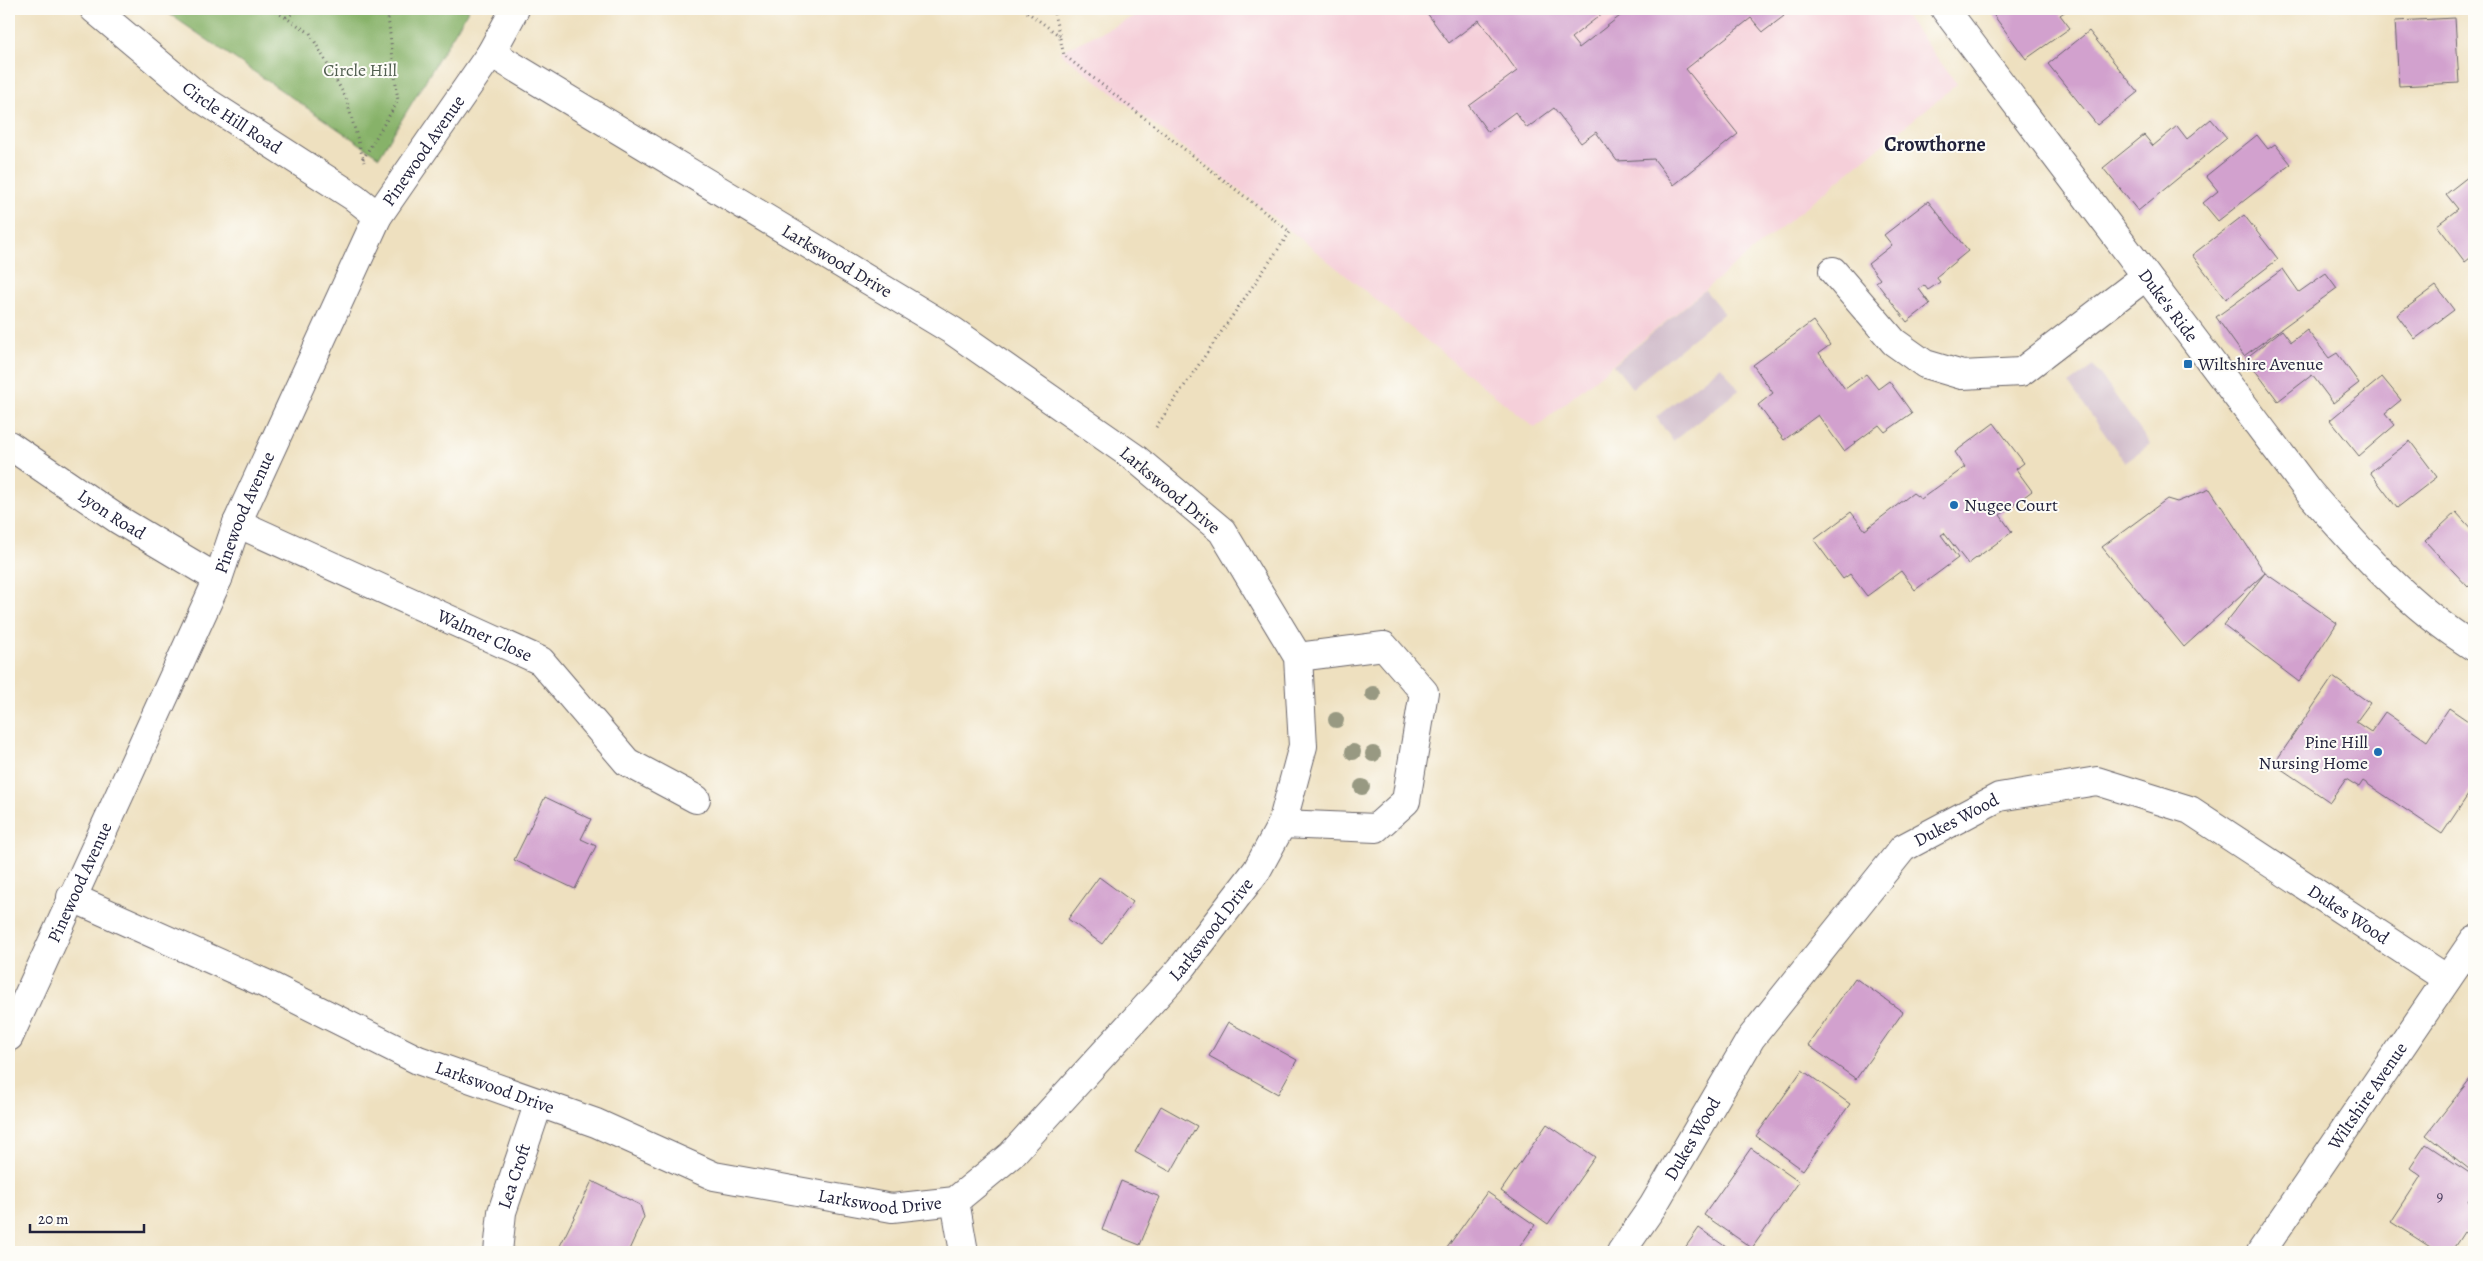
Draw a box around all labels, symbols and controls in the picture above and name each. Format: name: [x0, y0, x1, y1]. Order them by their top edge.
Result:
park label: Circle Hill: [323, 58, 397, 82]
street label: Circle Hill Road: [177, 76, 287, 160]
street label: Pinewood Avenue: [376, 90, 470, 211]
district label: Crowthorne: [1884, 131, 1986, 158]
street label: Larkswood Drive: [777, 219, 897, 303]
street label: Duke's Ride: [2133, 264, 2204, 347]
place label: Wiltshire Avenue: [2197, 352, 2323, 376]
marker: Wiltshire Avenue: [2182, 358, 2194, 370]
street label: Larkswood Drive: [1115, 441, 1225, 539]
street label: Pinewood Avenue: [209, 448, 280, 577]
street label: Lyon Road: [73, 483, 150, 545]
place label: Nugee Court: [1964, 493, 2058, 517]
marker: Nugee Court: [1948, 499, 1960, 511]
street label: Walmer Close: [433, 603, 536, 667]
place label: Pine Hill Nursing Home: [2258, 730, 2369, 775]
marker: Pine Hill Nursing Home: [2372, 746, 2384, 758]
street label: Dukes Wood: [1909, 787, 2003, 852]
street label: Pinewood Avenue: [42, 818, 117, 946]
street label: Larkswood Drive: [1164, 873, 1259, 986]
street label: Dukes Wood: [2303, 879, 2394, 950]
street label: Wiltshire Avenue: [2322, 1037, 2413, 1155]
street label: Larkswood Drive: [432, 1055, 558, 1119]
street label: Dukes Wood: [1659, 1092, 1726, 1185]
street label: Lea Croft: [492, 1140, 536, 1212]
street label: Larkswood Drive: [816, 1183, 943, 1220]
house number: 9: [2437, 1186, 2444, 1206]
scale bar: [30, 1201, 144, 1233]
text: 20 m: [38, 1209, 69, 1229]

